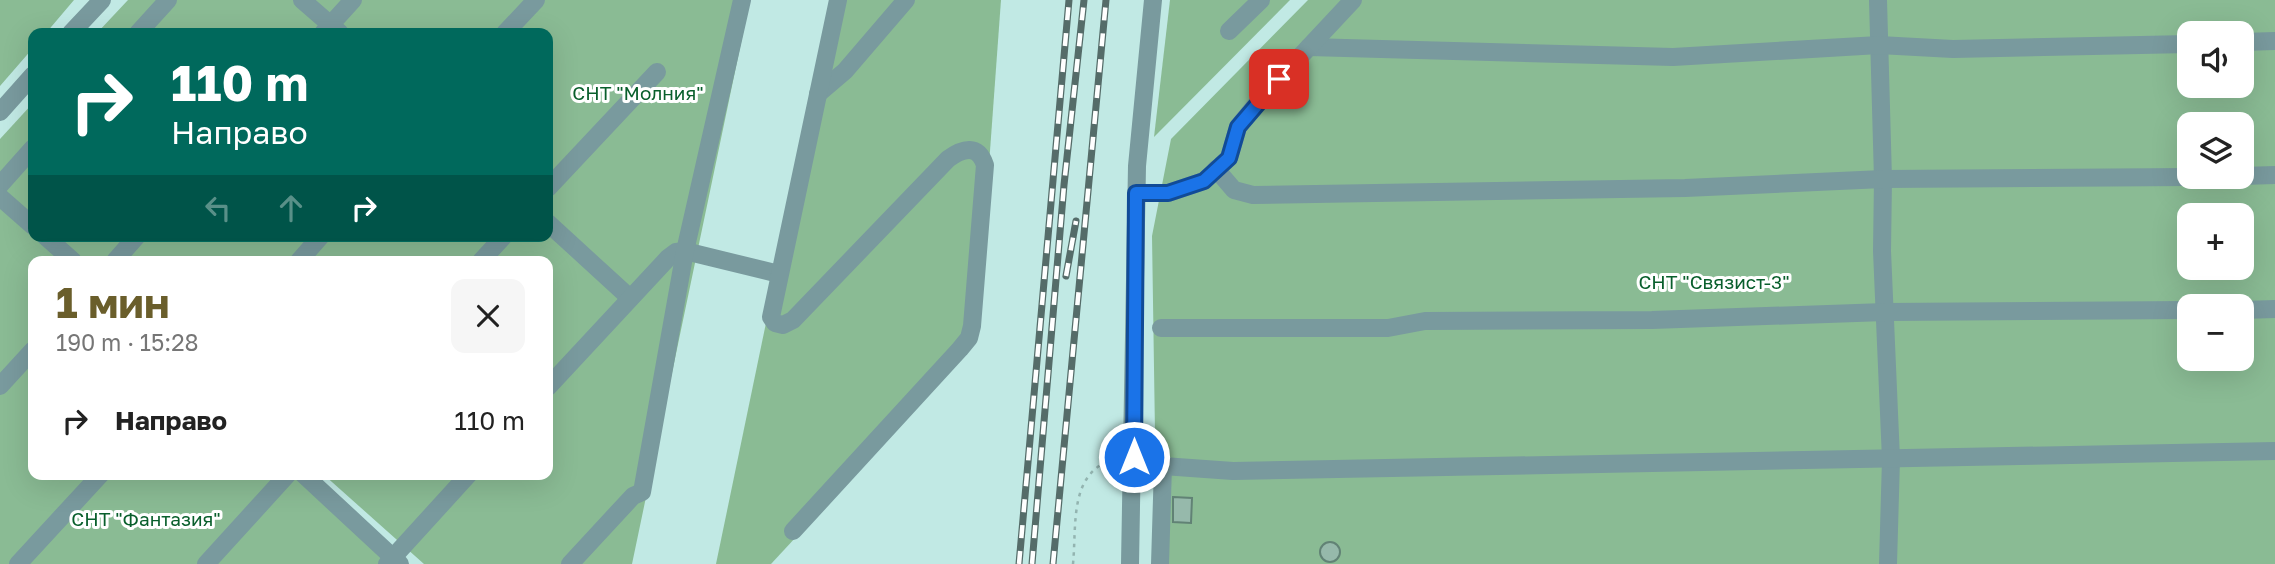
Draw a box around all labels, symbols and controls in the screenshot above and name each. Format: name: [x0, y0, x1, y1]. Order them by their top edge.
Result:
map controls: [2177, 21, 2254, 371]
button: sound: [2177, 21, 2254, 98]
pin: [1249, 49, 1309, 109]
text: 110 m: [171, 53, 308, 112]
icon: right: [56, 56, 147, 147]
icon: arrive: [1260, 60, 1298, 98]
park label: СНТ "Молния": [572, 81, 704, 104]
button: layers: [2177, 112, 2254, 189]
text: Направо: [171, 113, 308, 151]
icon: left: [199, 189, 237, 227]
icon: ahead: [272, 189, 310, 227]
icon: right: [345, 189, 383, 227]
button: +: [2177, 203, 2254, 280]
park label: СНТ "Связист-3": [1638, 270, 1790, 293]
text: 1 мин: [56, 277, 170, 327]
button: close: [451, 279, 525, 353]
button: −: [2177, 294, 2254, 371]
text: 190 m · 15:28: [56, 328, 199, 356]
icon: right: [56, 402, 94, 440]
text: Направо: [115, 405, 227, 436]
text: 110 m: [454, 405, 525, 436]
position arrow: [1097, 420, 1171, 494]
park label: СНТ "Фантазия": [71, 507, 221, 530]

